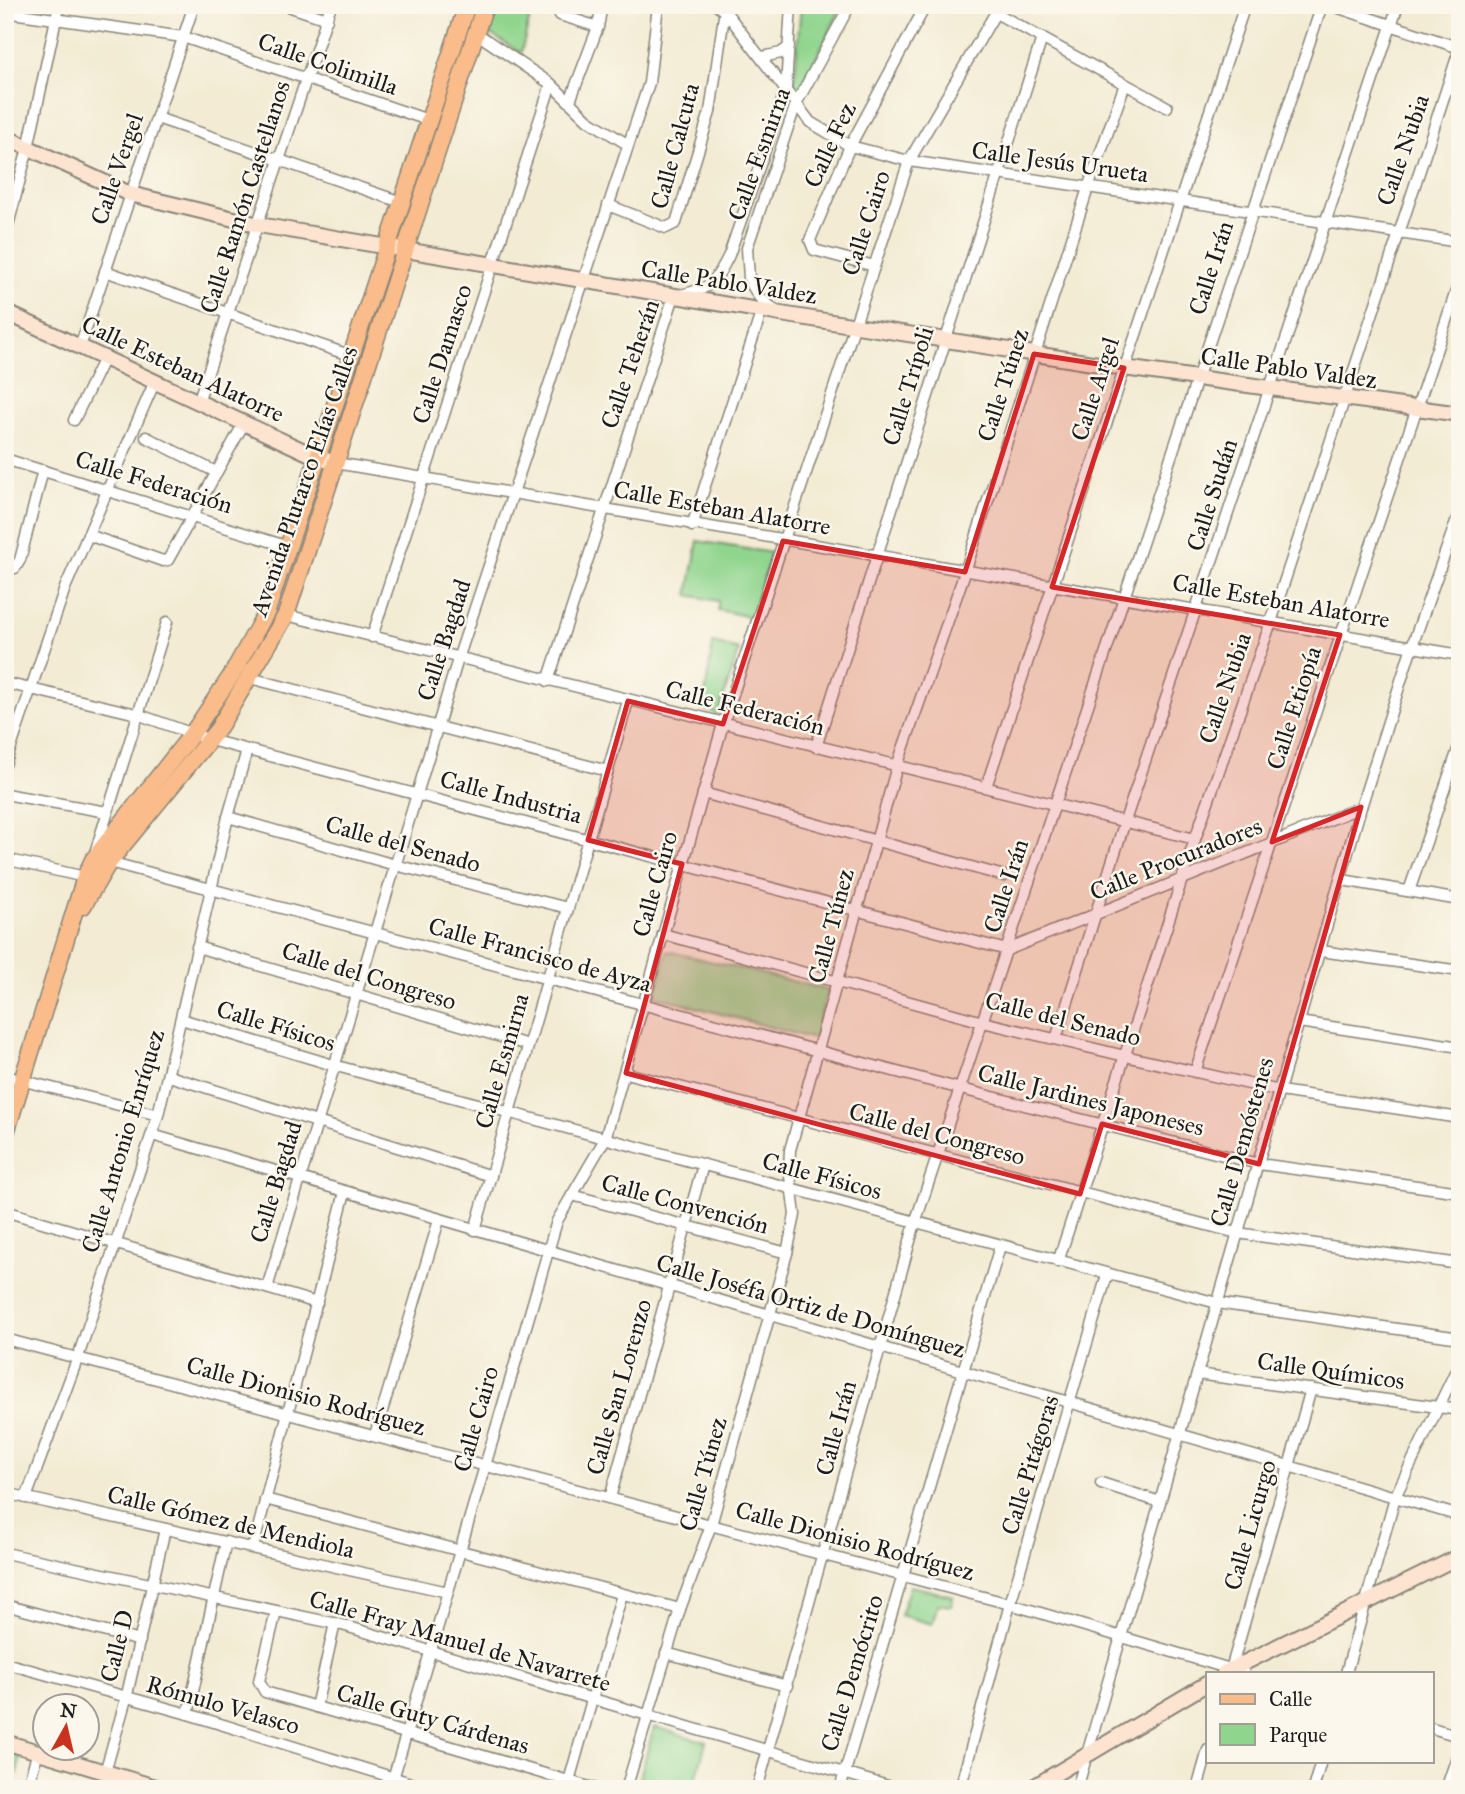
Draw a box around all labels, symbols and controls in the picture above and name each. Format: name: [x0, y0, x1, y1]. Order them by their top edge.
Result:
street label: Calle Colimilla: [254, 26, 403, 102]
street label: Calle Ramón Castellanos: [193, 77, 297, 317]
street label: Calle Calcuta: [644, 79, 706, 212]
street label: Calle Esmirna: [721, 83, 797, 225]
street label: Calle Nubia: [1370, 90, 1436, 210]
street label: Calle Fez: [797, 98, 863, 192]
street label: Calle Vergel: [84, 109, 150, 229]
street label: Calle Jesús Urueta: [970, 135, 1151, 189]
street label: Calle Cairo: [835, 167, 897, 279]
street label: Calle Irán: [1182, 217, 1240, 319]
street label: Calle Pablo Valdez: [639, 253, 819, 311]
street label: Calle Damasco: [405, 280, 479, 428]
street label: Calle Teherán: [594, 296, 666, 432]
street label: Calle Esteban Alatorre: [77, 309, 289, 429]
street label: Calle Trípoli: [876, 322, 940, 449]
street label: Calle Túnez: [971, 324, 1035, 446]
street label: Calle Argel: [1064, 333, 1126, 445]
street label: Calle Pablo Valdez: [1199, 341, 1379, 395]
street label: Avenida Plutarco Elías Calles: [243, 342, 364, 621]
street label: Calle Sudán: [1180, 435, 1244, 555]
street label: Calle Federación: [72, 444, 236, 520]
street label: Calle Esteban Alatorre: [611, 474, 833, 542]
street label: Calle Esteban Alatorre: [1170, 567, 1392, 635]
street label: Calle Bagdad: [410, 575, 478, 705]
street label: Calle Nubia: [1192, 628, 1258, 748]
street label: Calle Etiopía: [1260, 642, 1328, 773]
street label: Calle Federación: [662, 674, 828, 742]
street label: Calle Industria: [437, 764, 586, 831]
street label: Calle del Senado: [322, 809, 484, 879]
street label: Calle Procuradores: [1085, 811, 1267, 907]
street label: Calle Cairo: [626, 828, 684, 940]
street label: Calle Irán: [977, 835, 1035, 937]
street label: Calle Túnez: [801, 865, 861, 987]
street label: Calle Francisco de Ayza: [425, 911, 656, 999]
street label: Calle del Congreso: [278, 935, 460, 1017]
street label: Calle del Senado: [982, 985, 1144, 1053]
street label: Calle Esmirna: [468, 989, 536, 1132]
street label: Calle Físicos: [213, 994, 339, 1058]
street label: Calle Antonio Enríquez: [75, 1026, 171, 1256]
street label: Calle Demóstenes: [1203, 1054, 1281, 1230]
street label: Calle Jardines Japoneses: [975, 1057, 1207, 1143]
street label: Calle del Congreso: [846, 1096, 1028, 1172]
street label: Calle Bagdad: [243, 1117, 309, 1247]
street label: Calle Físicos: [759, 1146, 885, 1206]
street label: Calle Convención: [598, 1167, 772, 1241]
street label: Calle Joséfa Ortiz de Domínguez: [653, 1247, 969, 1365]
street label: Calle San Lorenzo: [580, 1295, 658, 1479]
street label: Calle Químicos: [1255, 1346, 1407, 1396]
street label: Calle Dionisio Rodríguez: [183, 1350, 429, 1442]
street label: Calle Cairo: [447, 1363, 505, 1475]
street label: Calle Irán: [809, 1377, 863, 1479]
street label: Calle Pitágoras: [995, 1391, 1065, 1539]
street label: Calle Túnez: [672, 1413, 734, 1535]
street label: Calle Licurgo: [1217, 1456, 1283, 1594]
street label: Calle Gómez de Mendiola: [105, 1479, 358, 1565]
street label: Calle Dionisio Rodríguez: [732, 1495, 978, 1587]
street label: Calle Fray Manuel de Navarrete: [306, 1584, 614, 1698]
street label: Calle Demócrito: [814, 1591, 890, 1755]
street label: Calle D: [94, 1607, 140, 1685]
street label: Rómulo Velasco: [143, 1669, 303, 1741]
legend: [1206, 1672, 1434, 1762]
street label: Calle Guty Cárdenas: [333, 1677, 533, 1761]
text: Calle: [1269, 1686, 1312, 1712]
north arrow: [32, 1692, 102, 1762]
text: N: [59, 1698, 78, 1723]
text: Parque: [1269, 1722, 1328, 1748]

